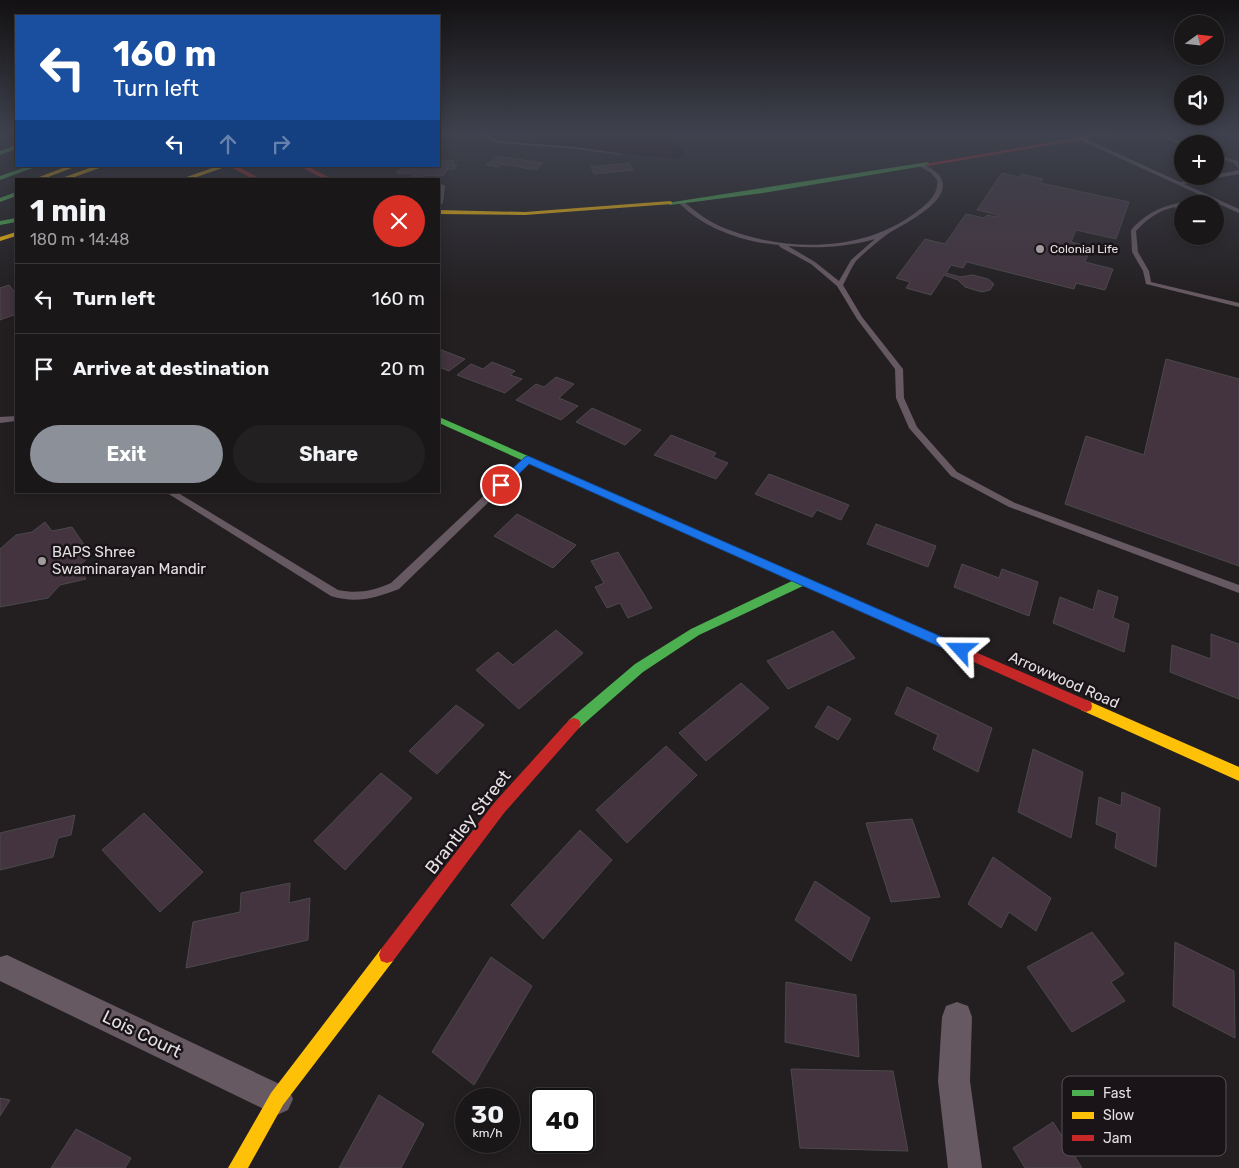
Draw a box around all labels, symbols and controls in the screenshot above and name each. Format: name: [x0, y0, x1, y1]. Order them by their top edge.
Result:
north arrow: [1174, 15, 1224, 65]
map controls: [1174, 15, 1224, 245]
text: 160 m: [113, 33, 217, 75]
icon: left: [30, 35, 95, 100]
text: Turn left: [113, 75, 199, 102]
button: sound: [1174, 75, 1224, 125]
icon: left: [161, 130, 189, 158]
icon: ahead: [214, 130, 242, 158]
icon: right: [267, 130, 295, 158]
button: +: [1174, 135, 1224, 185]
text: 1 min: [30, 193, 107, 229]
button: close: [373, 195, 425, 247]
button: −: [1174, 195, 1224, 245]
text: 180 m · 14:48: [30, 230, 129, 249]
place label: Colonial Life: [1050, 242, 1119, 256]
marker: Colonial Life: [1034, 243, 1046, 255]
icon: left: [30, 285, 58, 313]
text: Turn left: [73, 287, 155, 310]
text: 160 m: [372, 287, 425, 310]
icon: arrive: [30, 355, 58, 383]
text: Arrive at destination: [73, 357, 269, 380]
text: 20 m: [380, 357, 425, 380]
button: Exit: [30, 425, 223, 483]
button: Share: [233, 425, 425, 483]
pin: [480, 464, 522, 506]
icon: arrive: [487, 471, 515, 499]
place label: BAPS Shree Swaminarayan Mandir: [52, 543, 206, 578]
marker: BAPS Shree Swaminarayan Mandir: [36, 555, 48, 567]
position arrow: [934, 623, 986, 675]
street label: Arrowwood Road: [1006, 648, 1122, 712]
street label: Brantley Street: [420, 765, 516, 879]
street label: Lois Court: [99, 1005, 185, 1063]
legend: [1062, 1076, 1226, 1156]
text: Fast: [1103, 1085, 1132, 1102]
speed limit sign: 40: [530, 1088, 595, 1153]
text: 30: [471, 1100, 504, 1129]
text: Slow: [1103, 1107, 1134, 1124]
text: km/h: [473, 1126, 502, 1140]
text: Jam: [1103, 1130, 1132, 1147]

